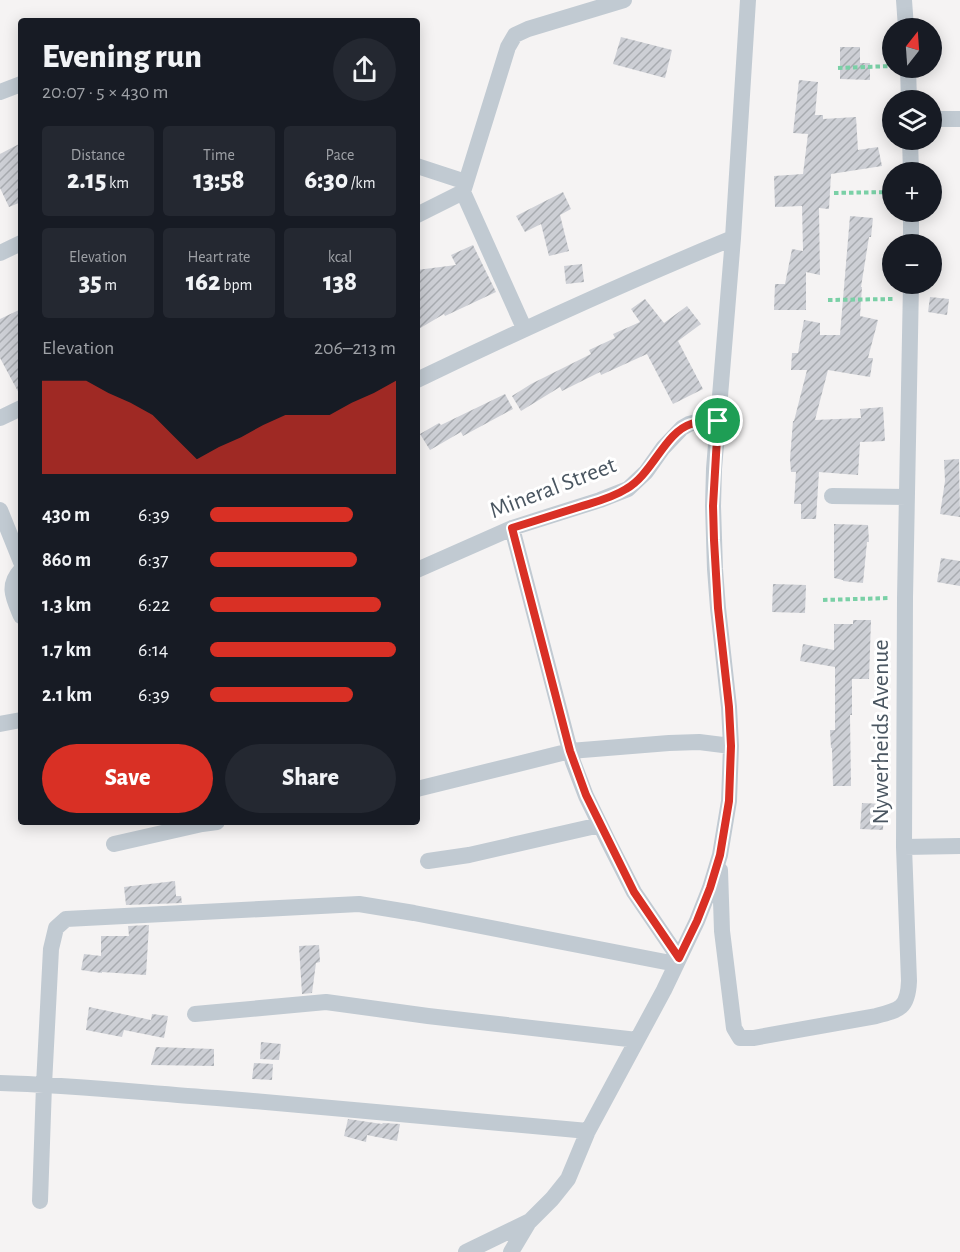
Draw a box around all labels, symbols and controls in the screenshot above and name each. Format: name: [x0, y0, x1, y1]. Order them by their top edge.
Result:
north arrow: [882, 18, 942, 78]
map controls: [882, 18, 942, 294]
button: share: [333, 38, 396, 101]
text: Evening run: [42, 41, 202, 74]
text: 20:07 · 5 × 430 m: [42, 82, 169, 102]
button: layers: [882, 90, 942, 150]
text: Distance: [71, 147, 125, 163]
text: Time: [203, 147, 235, 163]
text: Pace: [326, 147, 354, 163]
button: +: [882, 162, 942, 222]
text: 2.15: [67, 167, 106, 193]
text: 13:58: [193, 167, 245, 193]
text: 6:30: [305, 167, 348, 193]
text: km: [106, 175, 129, 191]
text: /km: [348, 175, 375, 191]
button: −: [882, 234, 942, 294]
text: Elevation: [69, 249, 127, 265]
text: Heart rate: [188, 249, 250, 265]
text: kcal: [328, 249, 352, 265]
text: 35: [79, 269, 102, 295]
text: 162: [186, 269, 221, 295]
text: 138: [323, 269, 357, 295]
text: m: [102, 277, 117, 293]
text: bpm: [221, 277, 252, 293]
text: Elevation: [42, 338, 114, 358]
text: 206–213 m: [314, 338, 396, 358]
pin: [692, 395, 743, 446]
icon: arrive: [701, 404, 734, 437]
street label: Mineral Street: [487, 453, 620, 523]
text: 430 m: [42, 505, 90, 525]
text: 6:39: [138, 505, 170, 525]
text: 860 m: [42, 550, 91, 570]
text: 6:37: [138, 550, 169, 570]
text: 1.3 km: [42, 595, 91, 615]
text: 6:22: [138, 595, 170, 615]
street label: Nywerheids Avenue: [869, 639, 893, 825]
text: 1.7 km: [42, 640, 91, 660]
text: 6:14: [138, 640, 168, 660]
text: 2.1 km: [42, 685, 92, 705]
text: 6:39: [138, 685, 170, 705]
button: Save: [42, 744, 213, 813]
button: Share: [225, 744, 396, 813]

